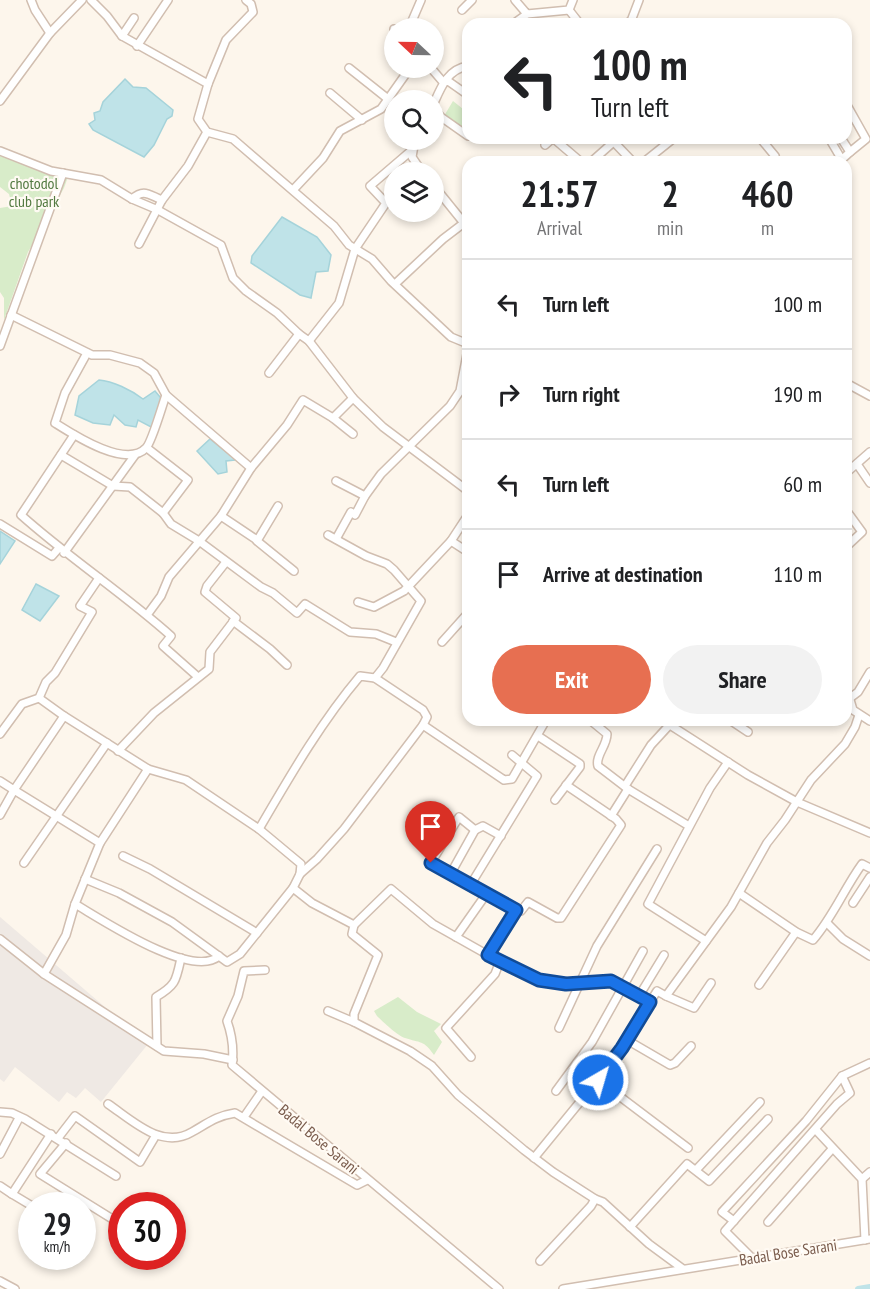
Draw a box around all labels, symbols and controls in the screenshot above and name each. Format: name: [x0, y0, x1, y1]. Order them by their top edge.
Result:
north arrow: [384, 18, 444, 78]
map controls: [384, 18, 444, 222]
text: 100 m: [591, 37, 688, 92]
icon: left: [492, 42, 570, 120]
button: search: [384, 90, 444, 150]
text: Turn left: [591, 90, 669, 124]
button: layers: [384, 162, 444, 222]
text: 21:57: [521, 170, 598, 217]
text: 2: [661, 170, 679, 217]
text: 460: [742, 170, 793, 217]
park label: chotodol club park: [9, 173, 60, 211]
text: Arrival: [537, 215, 582, 241]
text: min: [657, 215, 683, 241]
text: m: [761, 215, 774, 241]
icon: left: [492, 288, 525, 321]
text: Turn left: [543, 290, 609, 318]
text: 100 m: [773, 290, 822, 318]
icon: right: [492, 378, 525, 411]
text: Turn right: [543, 380, 620, 408]
text: 190 m: [773, 380, 822, 408]
icon: left: [492, 468, 525, 501]
text: Turn left: [543, 470, 609, 498]
text: 60 m: [783, 470, 822, 498]
icon: arrive: [492, 558, 525, 591]
text: Arrive at destination: [543, 560, 703, 588]
text: 110 m: [773, 560, 822, 588]
button: Exit: [492, 645, 651, 714]
button: Share: [663, 645, 822, 714]
pin: [405, 801, 456, 863]
icon: arrive: [414, 810, 447, 843]
position arrow: [566, 1048, 630, 1112]
street label: Badal Bose Sarani: [275, 1100, 363, 1178]
speed limit sign: 30: [108, 1192, 186, 1270]
text: 29: [43, 1204, 71, 1243]
street label: Badal Bose Sarani: [738, 1234, 838, 1270]
text: km/h: [44, 1237, 70, 1256]

